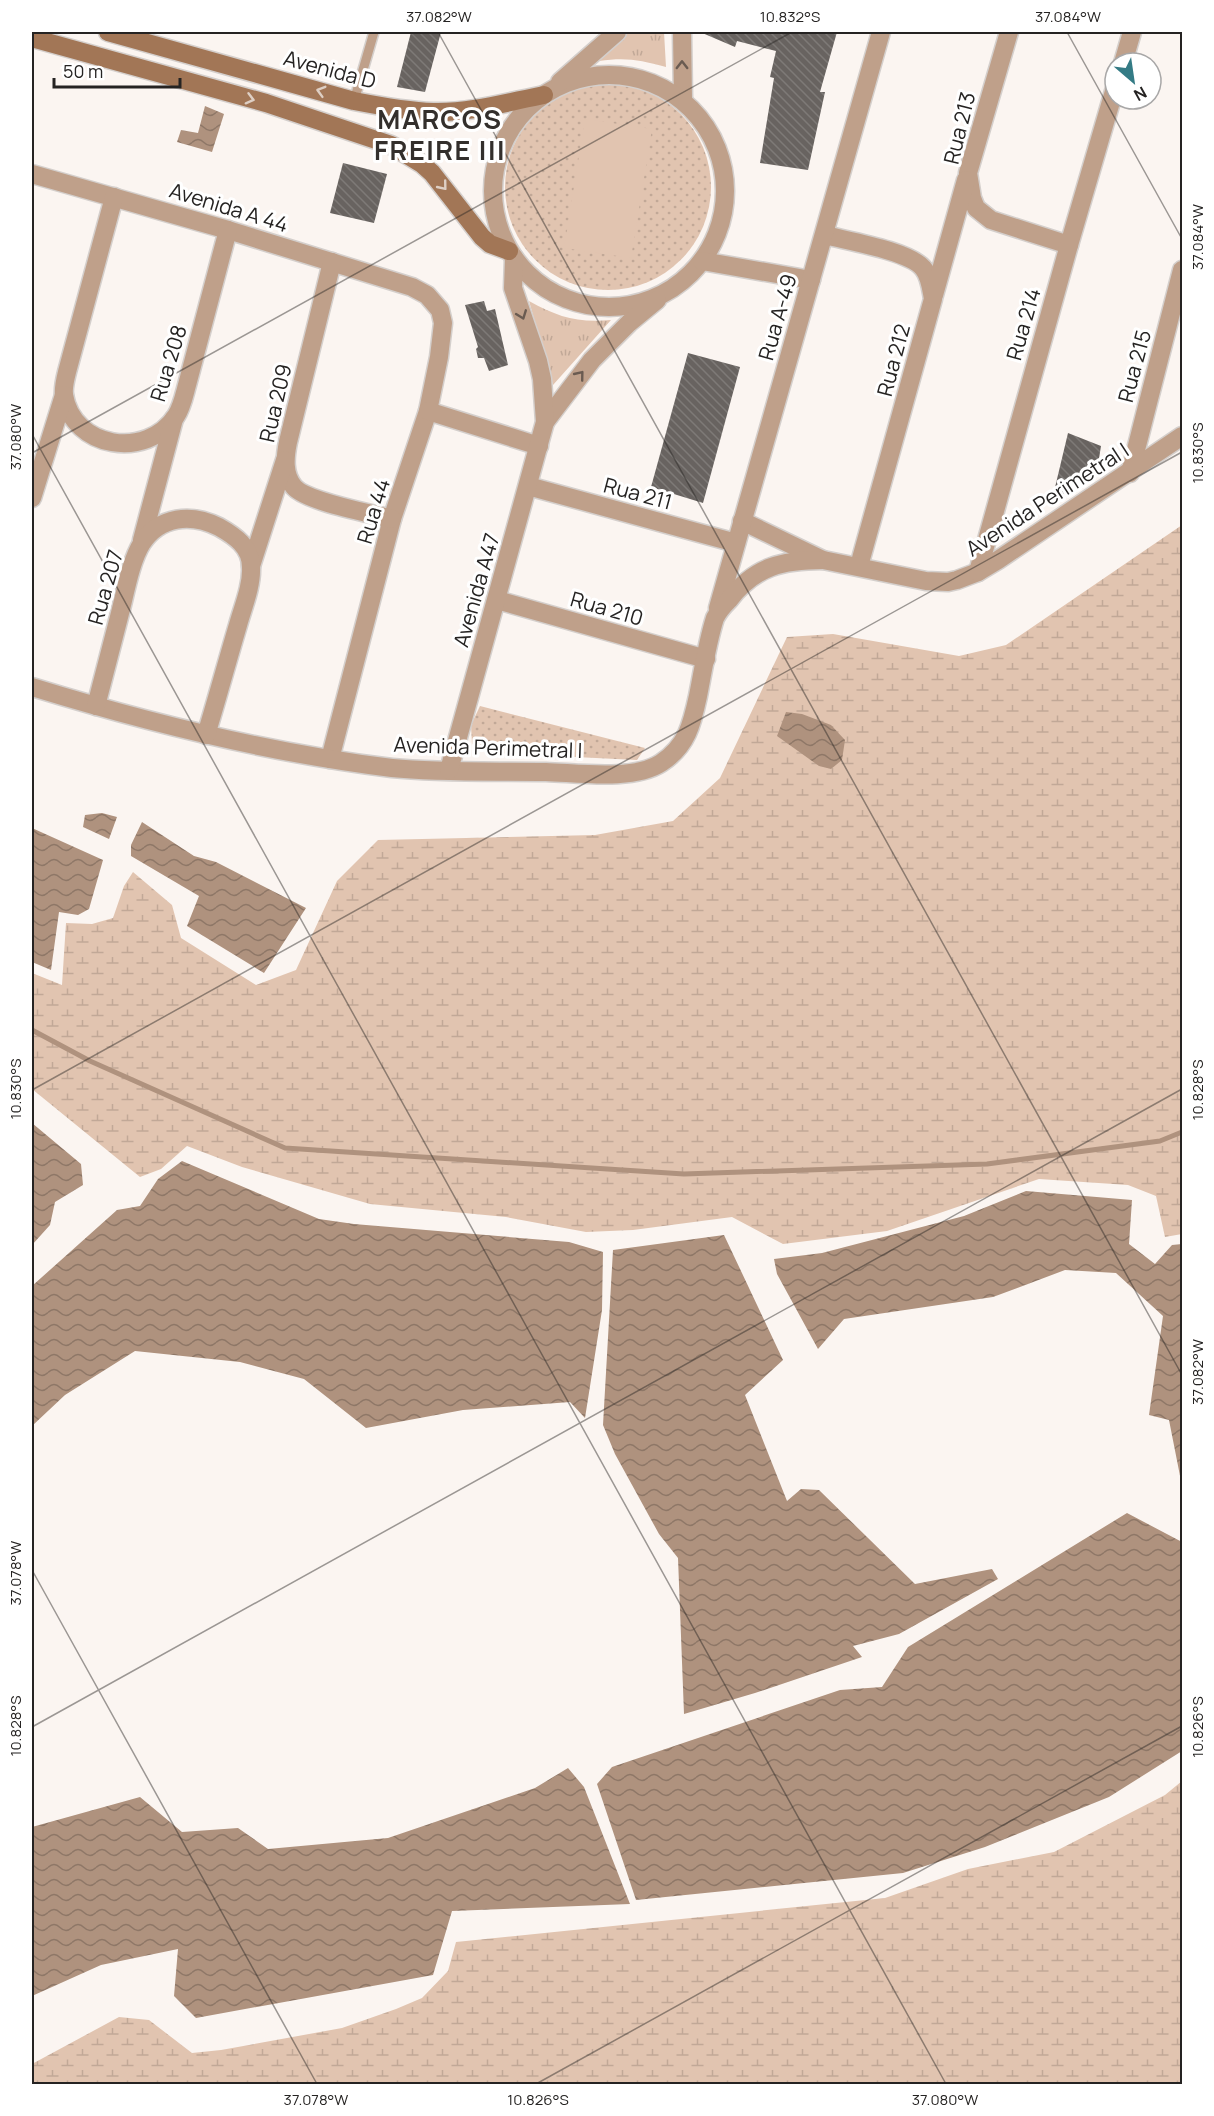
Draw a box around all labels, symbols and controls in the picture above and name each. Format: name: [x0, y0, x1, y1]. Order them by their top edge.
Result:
text: 37.082°W: [406, 6, 472, 27]
text: 10.832°S: [760, 6, 820, 27]
text: 37.084°W: [1035, 6, 1101, 27]
street label: Avenida D: [281, 43, 379, 95]
scale bar: [54, 51, 180, 89]
north arrow: [1103, 51, 1163, 111]
text: 50 m: [63, 59, 103, 83]
one-way arrow: [676, 61, 688, 70]
text: N: [1130, 82, 1151, 107]
one-way arrow: [316, 86, 327, 98]
street label: Rua 213: [937, 89, 981, 167]
one-way arrow: [244, 92, 255, 104]
district label: MARCOS FREIRE III: [374, 100, 506, 168]
street label: Avenida A 44: [166, 176, 292, 238]
one-way arrow: [436, 180, 447, 191]
text: 37.084°W: [1187, 204, 1208, 270]
street label: Rua A-49: [751, 271, 803, 363]
street label: Rua 214: [999, 285, 1047, 363]
one-way arrow: [515, 309, 527, 320]
street label: Rua 208: [143, 321, 193, 405]
street label: Rua 212: [870, 321, 916, 399]
street label: Rua 215: [1111, 327, 1157, 405]
street label: Rua 209: [252, 361, 298, 445]
one-way arrow: [573, 371, 584, 382]
text: 37.080°W: [5, 404, 26, 470]
text: 10.830°S: [1187, 423, 1208, 483]
street label: Avenida Perimetral I: [960, 436, 1134, 562]
street label: Rua 211: [601, 470, 675, 516]
street label: Rua 44: [350, 475, 396, 547]
street label: Avenida A47: [446, 530, 506, 650]
street label: Rua 207: [81, 546, 129, 628]
street label: Rua 210: [567, 584, 647, 632]
street label: Avenida Perimetral I: [393, 730, 583, 764]
text: 10.830°S: [5, 1059, 26, 1119]
text: 10.828°S: [1187, 1060, 1208, 1120]
text: 37.082°W: [1187, 1339, 1208, 1405]
text: 37.078°W: [5, 1541, 26, 1605]
text: 10.828°S: [5, 1696, 26, 1756]
text: 10.826°S: [1187, 1696, 1208, 1758]
text: 37.078°W: [284, 2089, 348, 2110]
text: 10.826°S: [507, 2089, 569, 2110]
text: 37.080°W: [912, 2089, 978, 2110]

